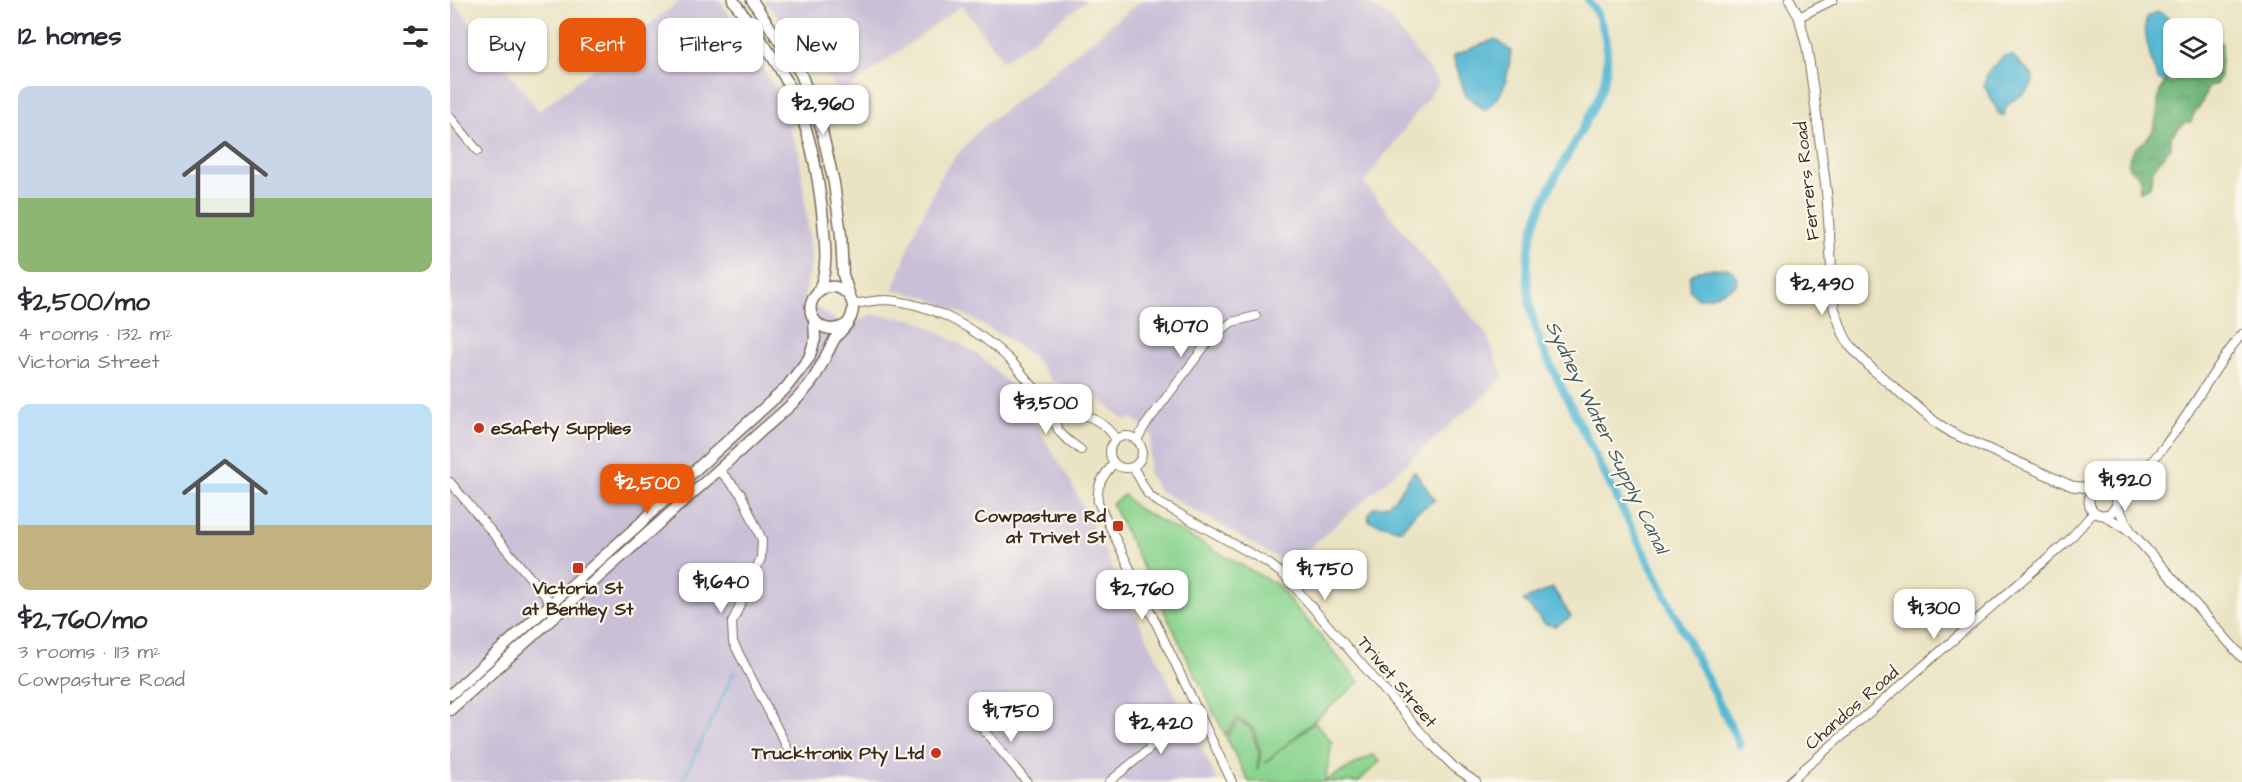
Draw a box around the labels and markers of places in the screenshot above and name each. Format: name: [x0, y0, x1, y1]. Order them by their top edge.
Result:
pin: $2,960: [774, 85, 872, 136]
pin: $2,490: [1773, 265, 1871, 316]
pin: $1,070: [1132, 307, 1230, 358]
pin: $3,500: [997, 384, 1095, 435]
place label: eSafety Supplies: [491, 416, 631, 442]
marker: eSafety Supplies: [472, 421, 486, 435]
pin: $1,920: [2076, 461, 2174, 512]
pin: $2,500: [598, 464, 696, 515]
place label: Cowpasture Rd at Trivet St: [975, 504, 1107, 550]
marker: Cowpasture Rd at Trivet St: [1111, 519, 1125, 533]
pin: $1,750: [1276, 550, 1374, 601]
marker: Victoria St at Bentley St: [571, 561, 585, 575]
pin: $1,640: [672, 563, 770, 614]
pin: $2,760: [1093, 570, 1191, 621]
place label: Victoria St at Bentley St: [522, 576, 634, 623]
pin: $1,300: [1885, 589, 1983, 640]
pin: $1,750: [962, 692, 1060, 743]
pin: $2,420: [1112, 704, 1210, 755]
place label: Trucktronix Pty Ltd: [751, 741, 925, 767]
marker: Trucktronix Pty Ltd: [929, 746, 943, 760]

